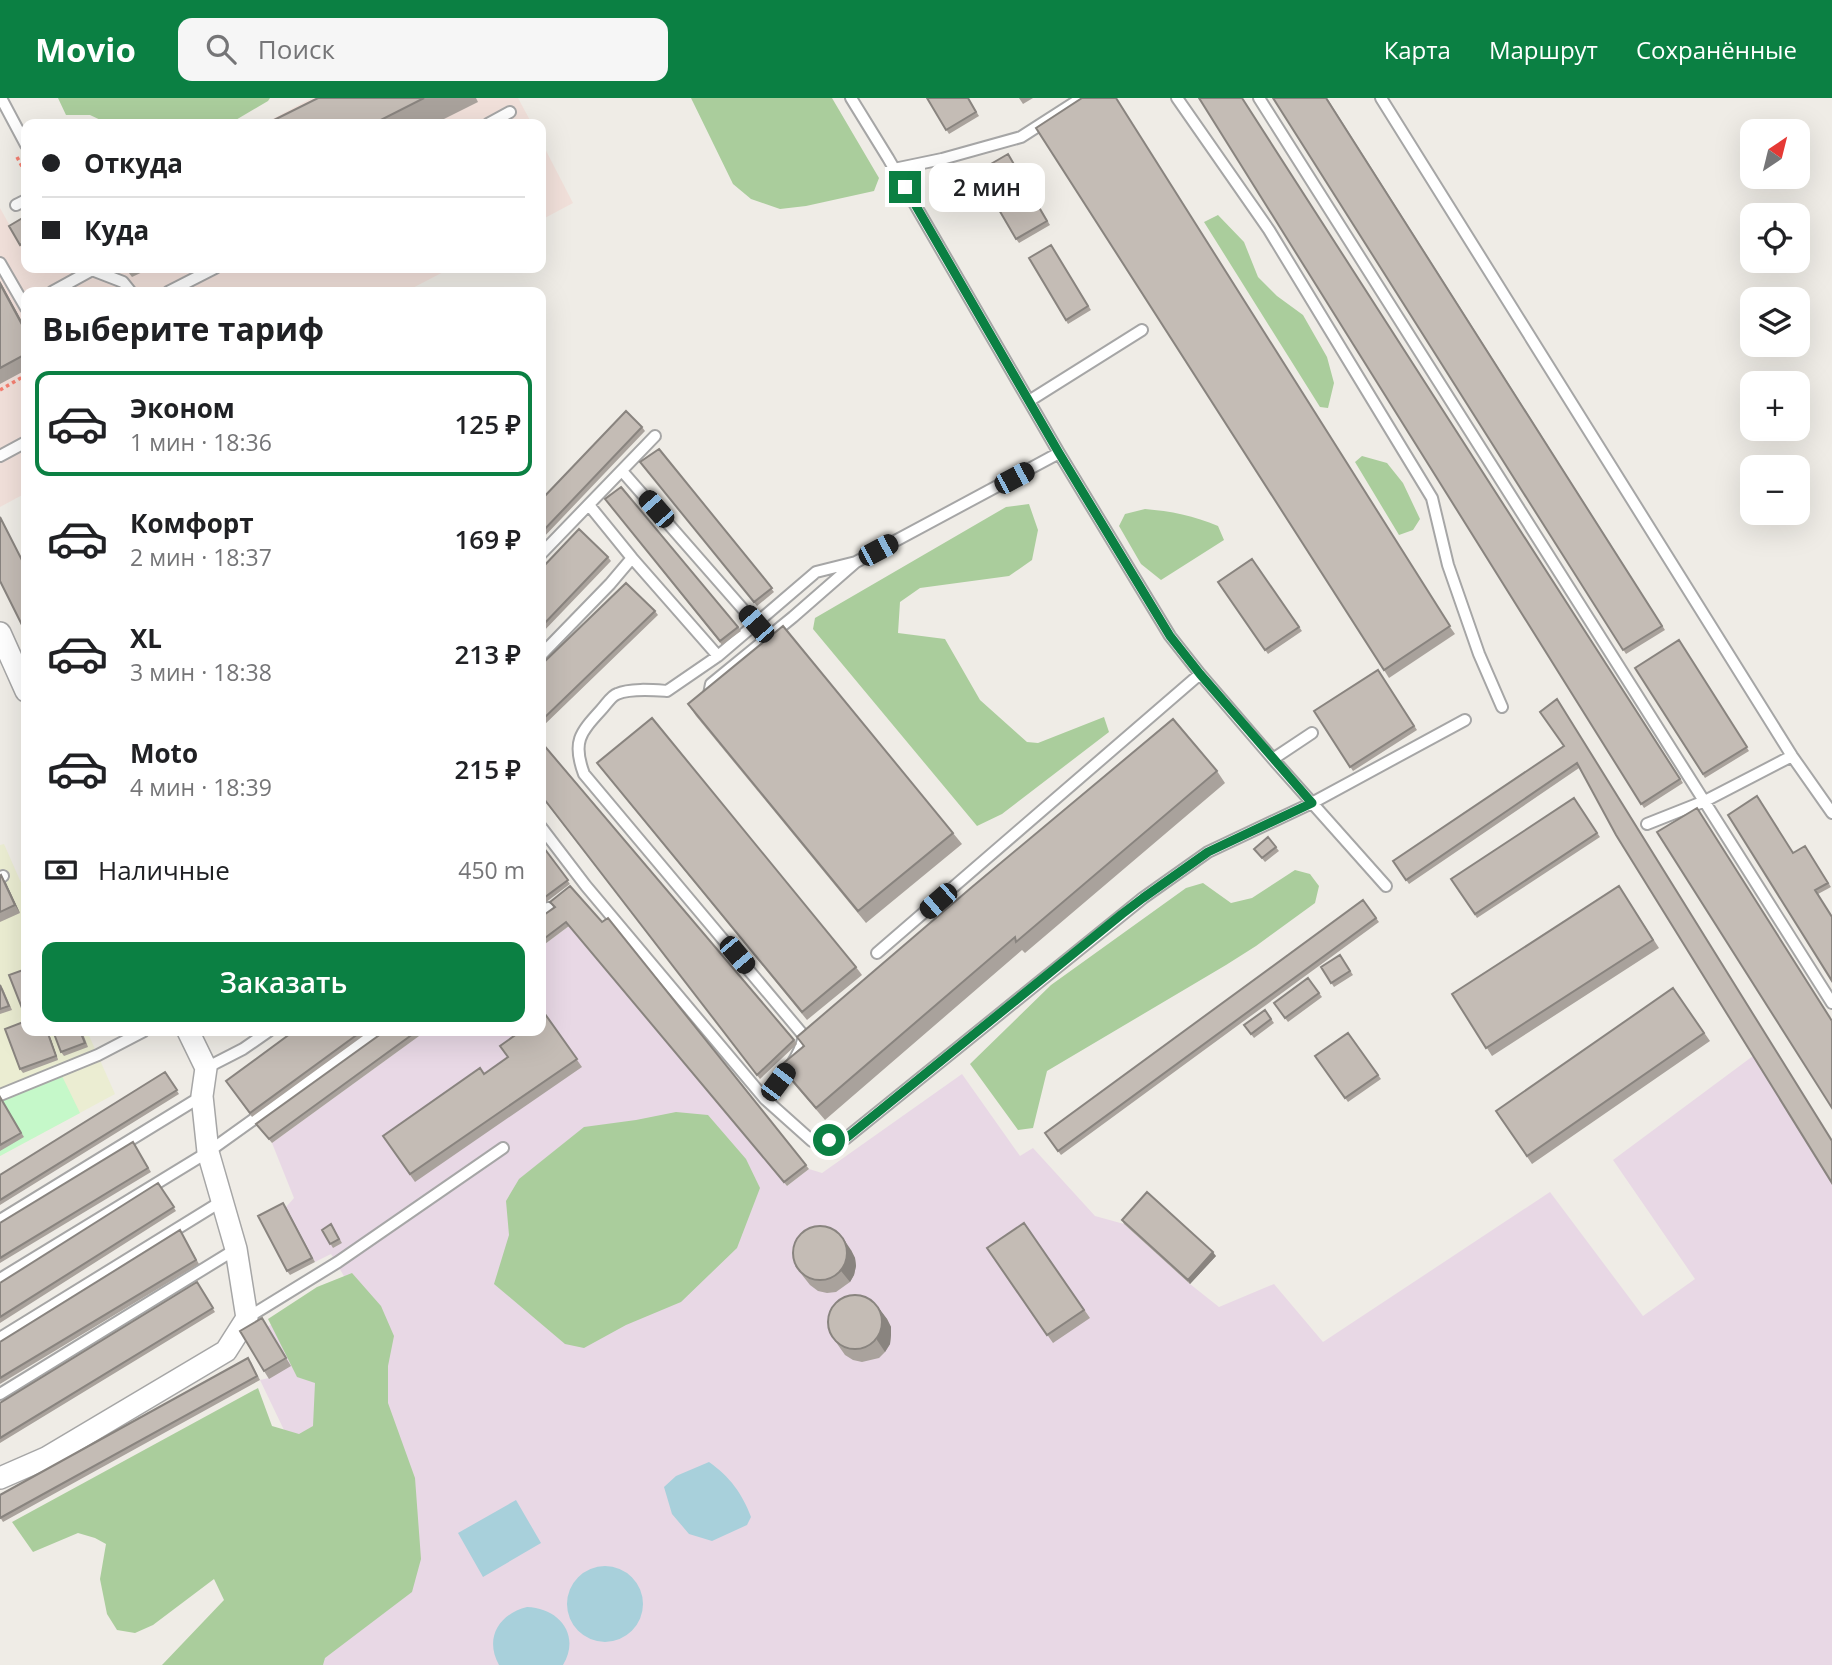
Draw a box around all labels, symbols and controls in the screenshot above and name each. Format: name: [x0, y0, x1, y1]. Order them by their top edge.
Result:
search box: [178, 18, 668, 81]
text: Movio: [35, 27, 136, 72]
icon: search: [202, 30, 240, 68]
text: Поиск: [258, 31, 335, 67]
text: Карта: [1384, 33, 1451, 66]
text: Маршрут: [1489, 33, 1598, 66]
text: Сохранённые: [1636, 33, 1797, 66]
north arrow: [1740, 119, 1810, 189]
map controls: [1740, 119, 1810, 525]
text: Откуда: [84, 145, 183, 181]
callout: 2 мин: [930, 162, 1045, 212]
route end: [889, 171, 921, 203]
text: 2 мин: [953, 171, 1021, 203]
button: locate: [1740, 203, 1810, 273]
text: Куда: [84, 212, 149, 248]
button: layers: [1740, 287, 1810, 357]
text: Выберите тариф: [42, 307, 324, 350]
button: +: [1740, 371, 1810, 441]
text: Эконом: [130, 390, 235, 426]
icon: car: [46, 392, 109, 455]
text: 125 ₽: [455, 406, 521, 442]
text: 1 мин · 18:36: [130, 426, 272, 458]
button: −: [1740, 455, 1810, 525]
car: [991, 459, 1038, 497]
car: [635, 486, 678, 532]
text: Комфорт: [130, 505, 254, 541]
icon: car: [46, 507, 109, 570]
text: 169 ₽: [455, 521, 521, 557]
car: [855, 531, 902, 569]
text: 2 мин · 18:37: [130, 541, 272, 573]
car: [735, 601, 778, 647]
text: XL: [130, 620, 162, 656]
icon: car: [46, 622, 109, 685]
text: 213 ₽: [455, 636, 521, 672]
text: 3 мин · 18:38: [130, 656, 272, 688]
text: Moto: [130, 735, 198, 771]
icon: car: [46, 737, 109, 800]
text: 215 ₽: [455, 751, 521, 787]
text: 4 мин · 18:39: [130, 771, 272, 803]
icon: cash: [42, 851, 80, 889]
text: Наличные: [98, 852, 230, 888]
text: 450 m: [458, 854, 525, 886]
car: [916, 879, 961, 923]
car: [716, 932, 759, 978]
button: Заказать: [42, 942, 525, 1022]
car: [757, 1059, 800, 1105]
route start: [813, 1124, 845, 1156]

